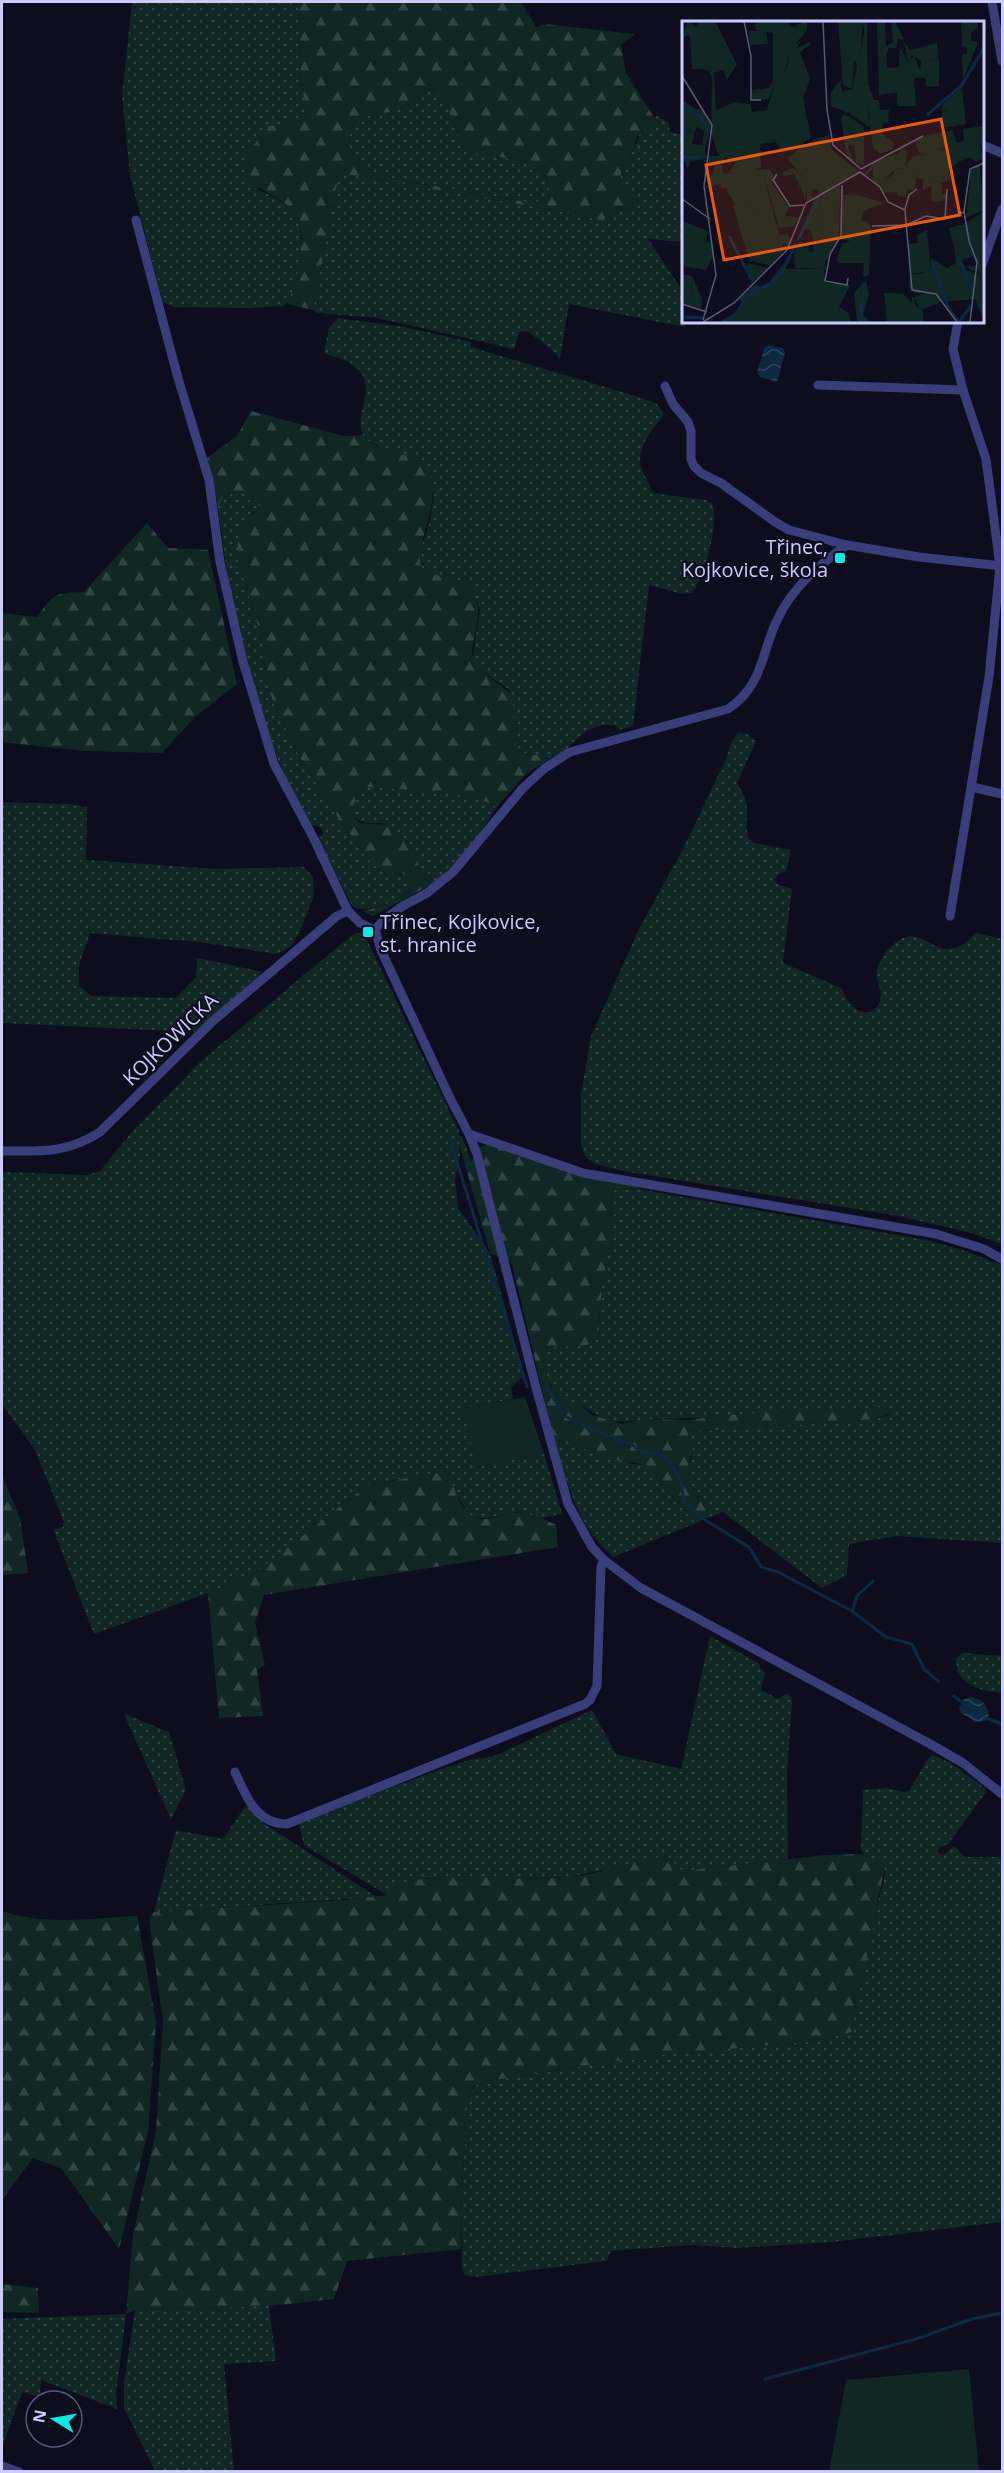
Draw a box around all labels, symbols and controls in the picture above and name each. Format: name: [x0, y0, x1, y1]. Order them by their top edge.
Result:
inset map: [682, 21, 983, 322]
place label: Třinec, Kojkovice, škola: [682, 533, 828, 583]
marker: Třinec, Kojkovice, škola: [833, 551, 847, 565]
place label: Třinec, Kojkovice, st. hranice: [380, 908, 541, 958]
marker: Třinec, Kojkovice, st. hranice: [361, 925, 375, 939]
street label: KOJKOWICKA: [117, 986, 224, 1091]
north arrow: [24, 2389, 84, 2449]
text: N: [27, 2408, 51, 2425]

